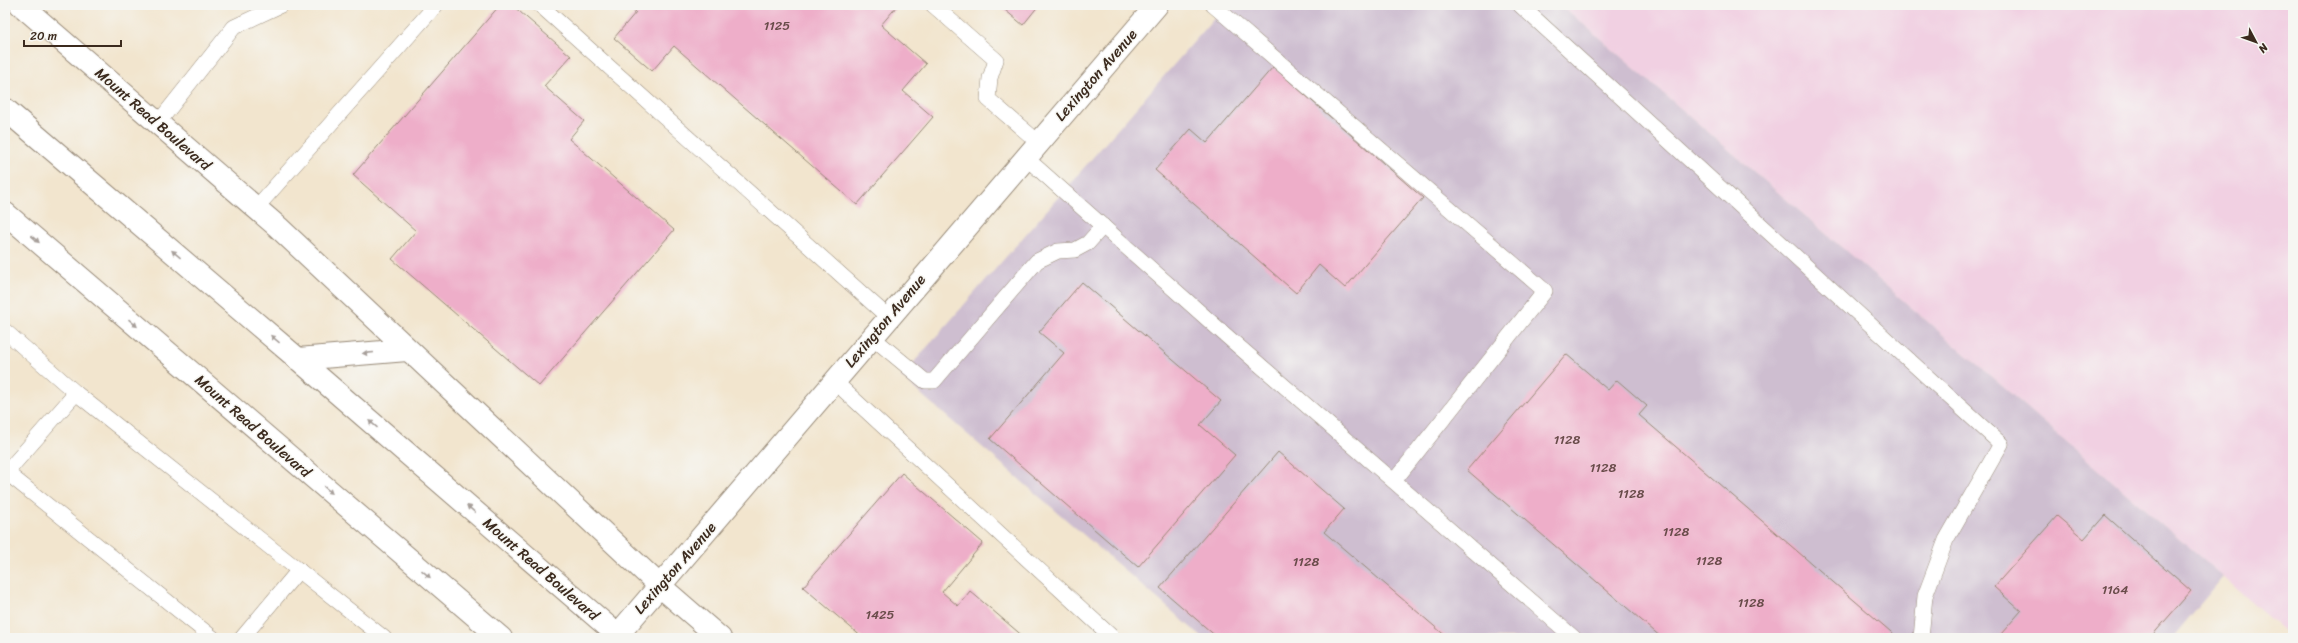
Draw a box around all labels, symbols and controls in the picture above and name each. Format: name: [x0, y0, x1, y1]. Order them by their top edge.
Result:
house number: 1125: [764, 14, 790, 37]
scale bar: [24, 22, 121, 48]
north arrow: [2236, 22, 2276, 62]
street label: Lexington Avenue: [1048, 23, 1144, 127]
text: 20 m: [30, 25, 57, 47]
text: N: [2253, 38, 2273, 58]
street label: Mount Read Boulevard: [89, 61, 218, 178]
one-way arrow: [29, 234, 40, 243]
one-way arrow: [170, 250, 181, 259]
street label: Lexington Avenue: [838, 268, 932, 374]
one-way arrow: [128, 319, 139, 328]
one-way arrow: [269, 334, 280, 343]
one-way arrow: [362, 350, 374, 357]
street label: Mount Read Boulevard: [189, 368, 318, 485]
one-way arrow: [368, 419, 378, 428]
house number: 1128: [1554, 428, 1580, 451]
house number: 1128: [1590, 456, 1616, 479]
house number: 1128: [1618, 482, 1644, 505]
one-way arrow: [322, 485, 333, 494]
one-way arrow: [466, 504, 477, 513]
street label: Mount Read Boulevard: [477, 511, 606, 628]
street label: Lexington Avenue: [627, 516, 723, 620]
house number: 1128: [1663, 520, 1689, 543]
house number: 1128: [1696, 549, 1722, 572]
house number: 1128: [1293, 550, 1319, 573]
one-way arrow: [421, 570, 432, 579]
house number: 1164: [2102, 578, 2128, 601]
house number: 1128: [1738, 591, 1764, 614]
house number: 1425: [865, 603, 895, 626]

